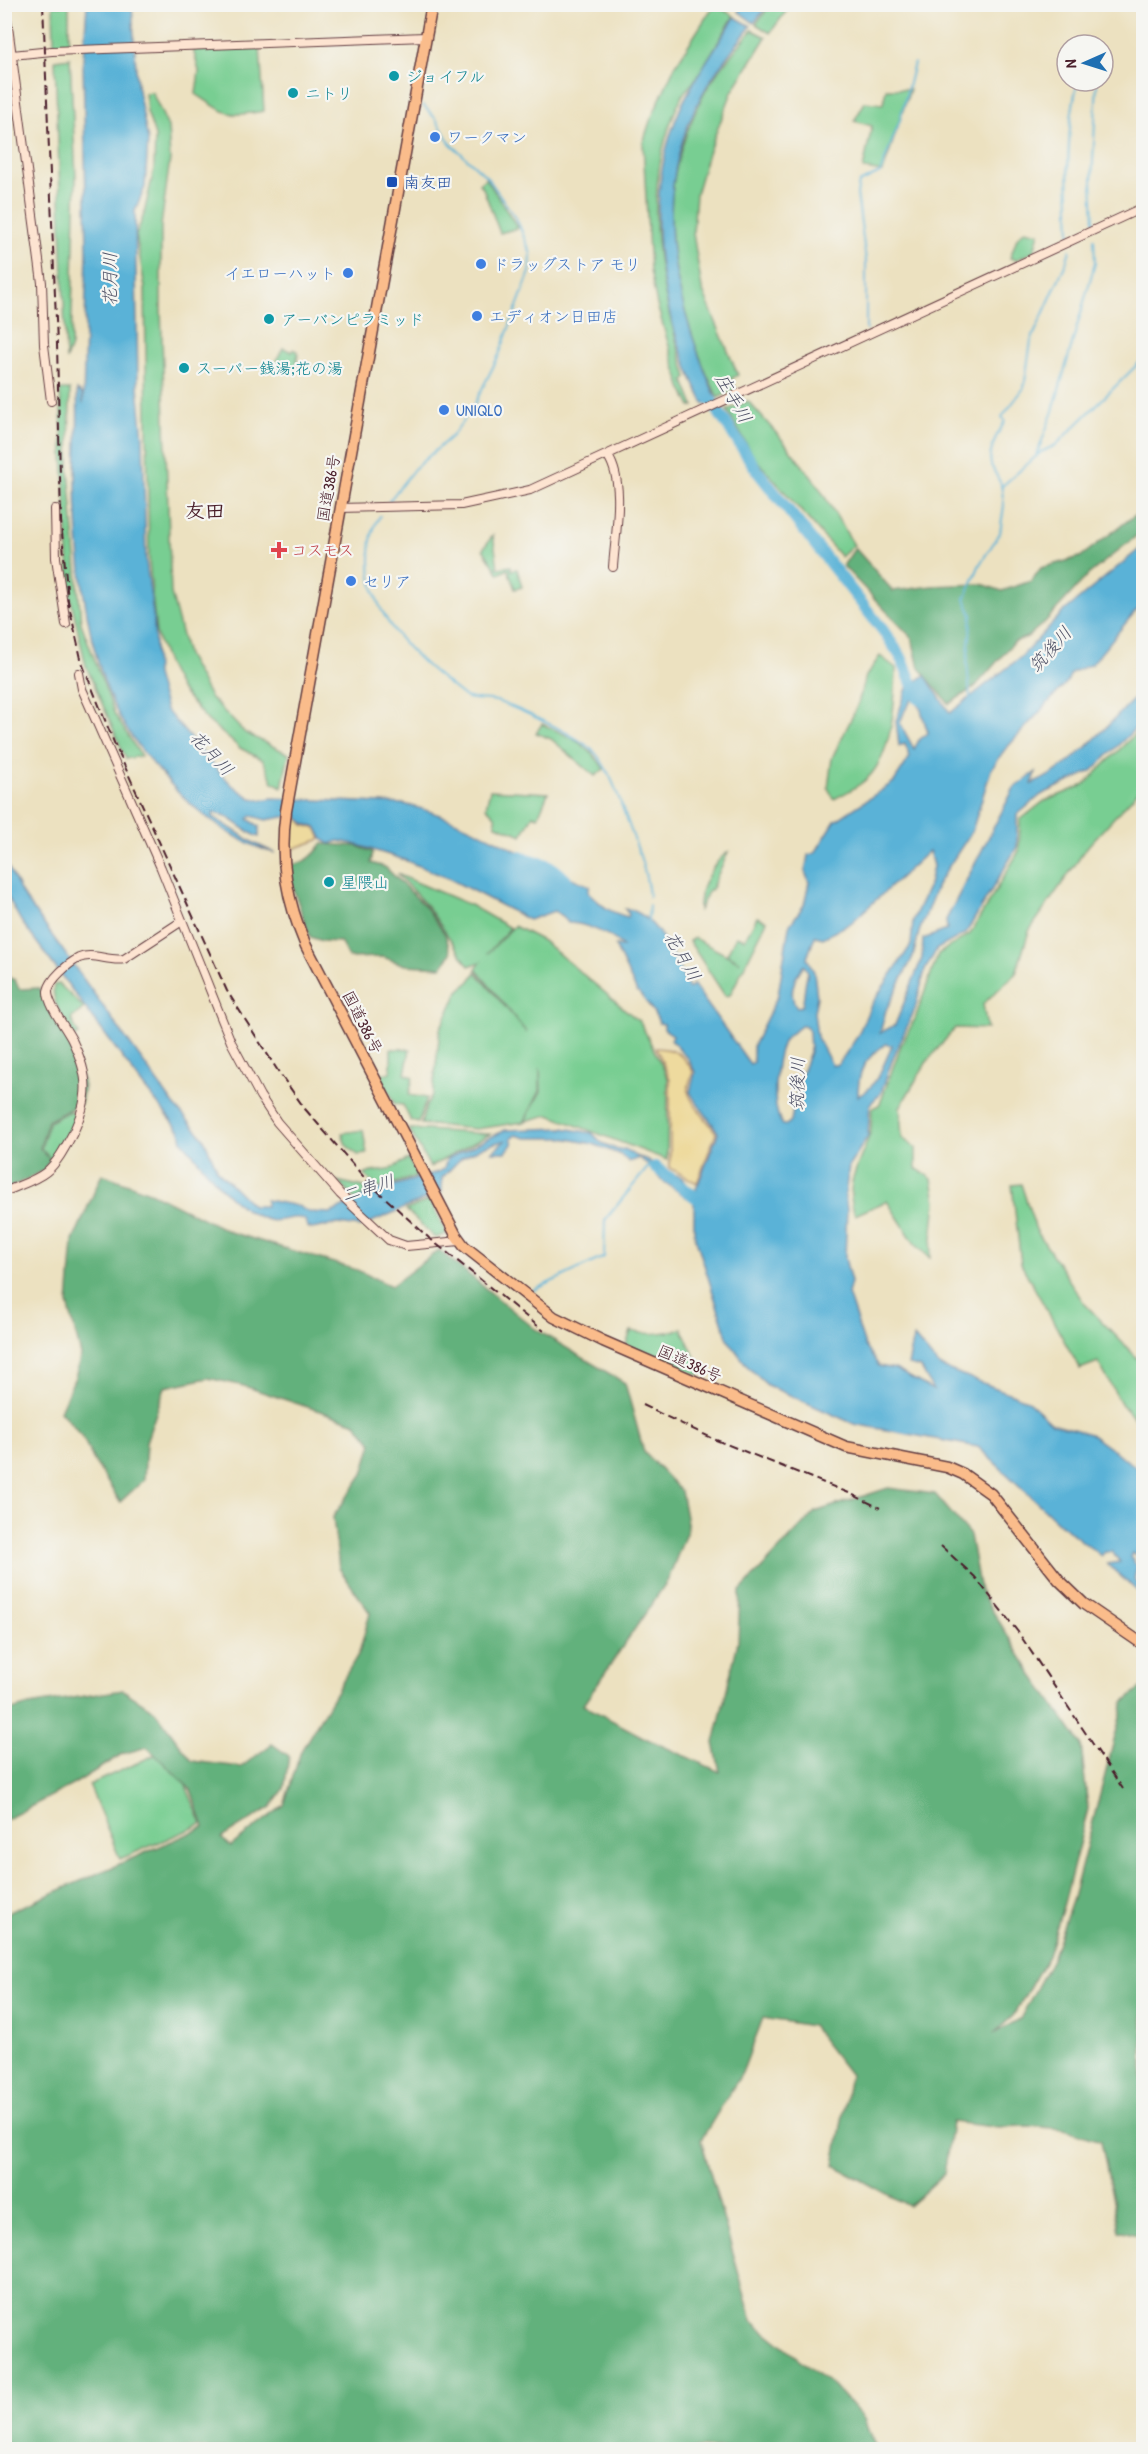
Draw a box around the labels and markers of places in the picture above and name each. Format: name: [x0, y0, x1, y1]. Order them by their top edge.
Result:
place label: ジョイフル: [406, 65, 485, 87]
marker: ジョイフル: [387, 69, 401, 83]
place label: ニトリ: [305, 82, 353, 104]
marker: ニトリ: [286, 86, 300, 100]
place label: ワークマン: [447, 126, 527, 148]
marker: ワークマン: [428, 130, 442, 144]
place label: 南友田: [404, 171, 452, 193]
marker: 南友田: [385, 175, 399, 189]
place label: ドラッグストア モリ: [493, 253, 641, 275]
marker: ドラッグストア モリ: [474, 257, 488, 271]
place label: イエローハット: [224, 262, 336, 284]
marker: イエローハット: [341, 266, 355, 280]
place label: エディオン日田店: [489, 305, 618, 327]
place label: アーバンピラミッド: [281, 308, 424, 330]
marker: エディオン日田店: [470, 309, 484, 323]
marker: アーバンピラミッド: [262, 312, 276, 326]
place label: スーパー銭湯;花の湯: [196, 357, 343, 379]
marker: スーパー銭湯;花の湯: [177, 361, 191, 375]
place label: UNIQLO: [456, 399, 503, 421]
marker: UNIQLO: [437, 403, 451, 417]
place label: コスモス: [291, 539, 354, 561]
marker: コスモス: [272, 543, 286, 557]
place label: セリア: [363, 570, 411, 592]
marker: セリア: [344, 574, 358, 588]
place label: 星隈山: [341, 871, 389, 893]
marker: 星隈山: [322, 875, 336, 889]

